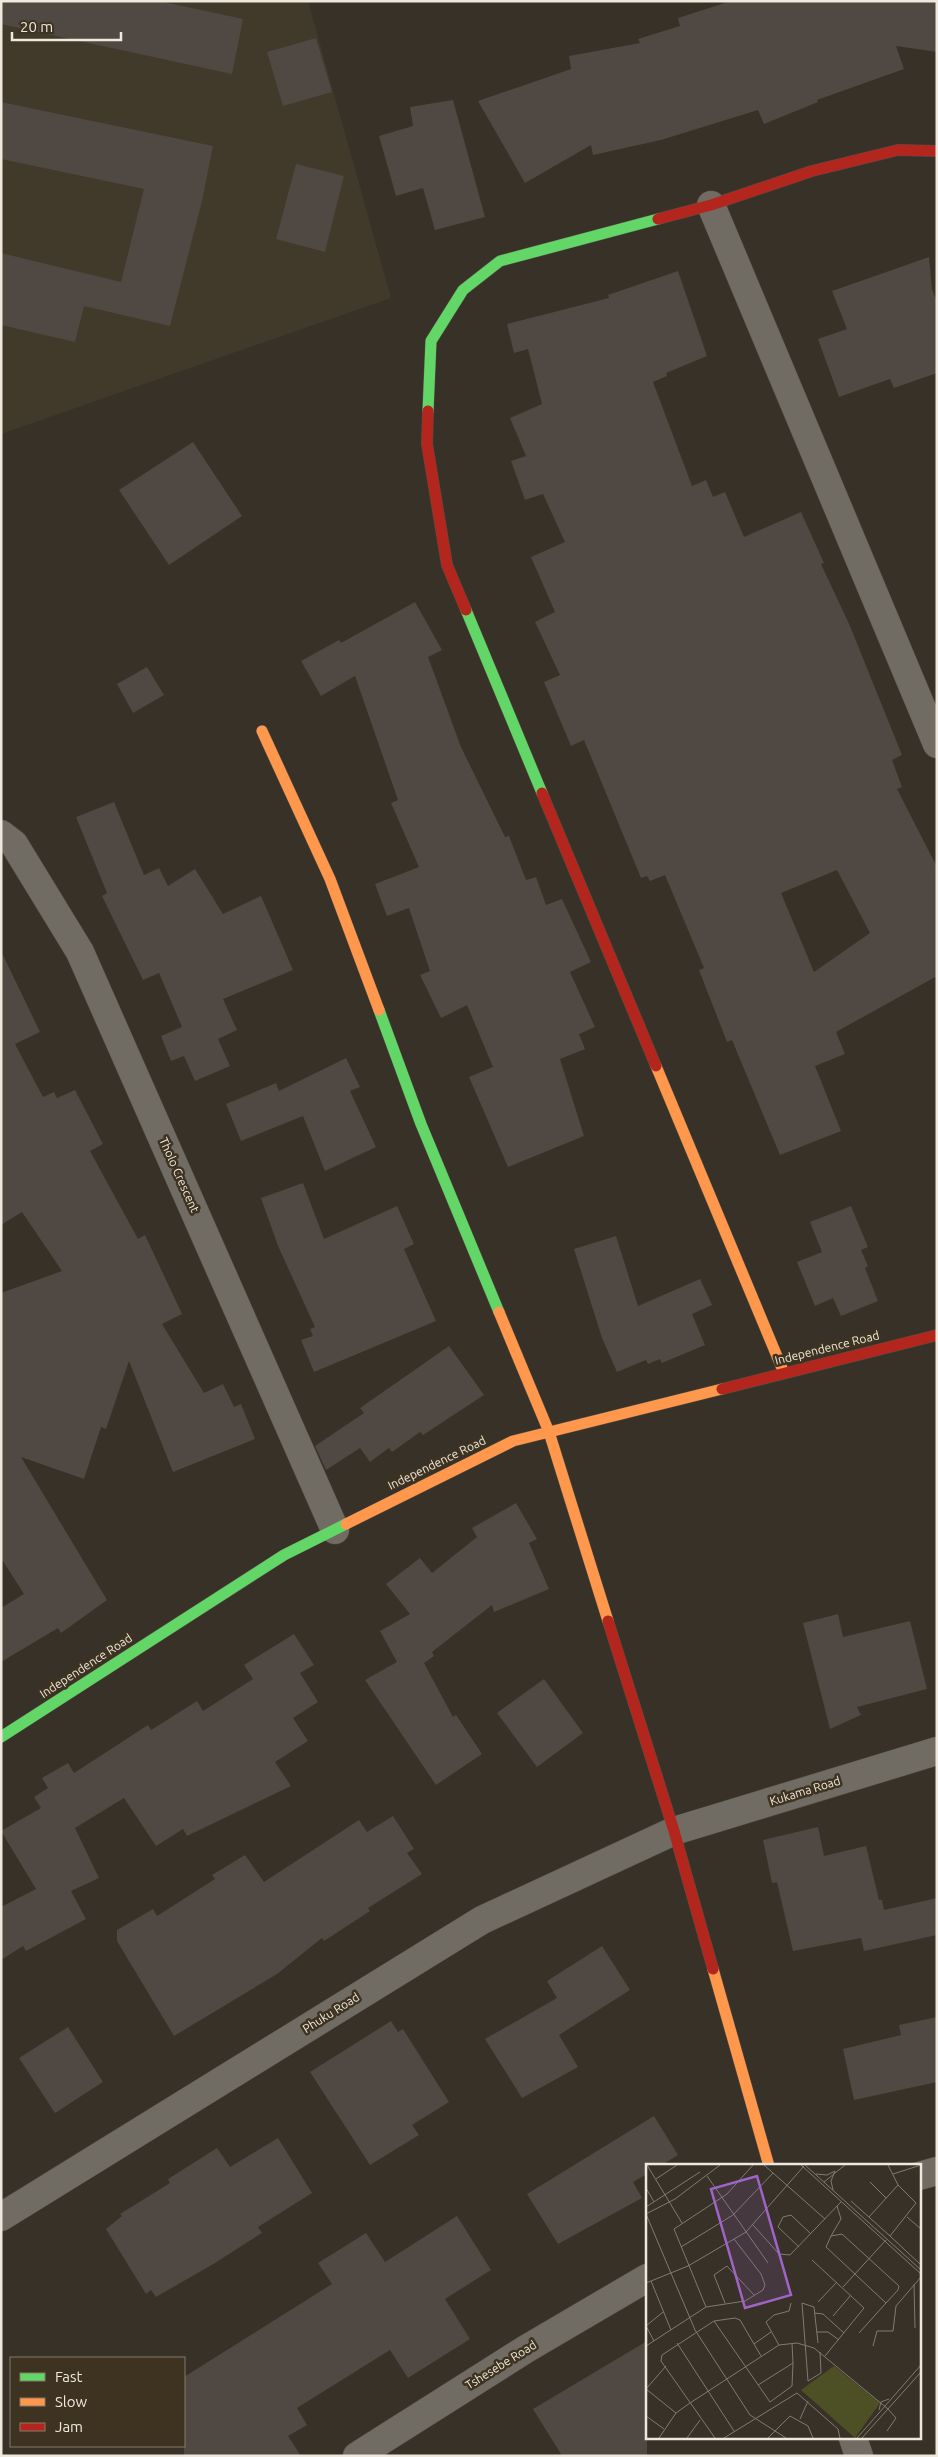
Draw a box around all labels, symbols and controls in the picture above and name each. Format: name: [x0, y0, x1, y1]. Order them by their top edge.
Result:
scale bar: [12, 10, 121, 42]
text: 20 m: [20, 18, 53, 35]
street label: Tholo Crescent: [157, 1135, 202, 1215]
street label: Independence Road: [773, 1328, 880, 1367]
street label: Independence Road: [386, 1433, 488, 1492]
street label: Independence Road: [37, 1631, 134, 1700]
street label: Kukama Road: [768, 1774, 842, 1807]
street label: Phuku Road: [300, 1990, 361, 2035]
inset map: [646, 2164, 920, 2440]
street label: Tshesebe Road: [463, 2338, 538, 2391]
legend: [10, 2357, 185, 2447]
text: Fast: [55, 2368, 83, 2385]
text: Slow: [55, 2393, 88, 2410]
text: Jam: [55, 2418, 83, 2435]

